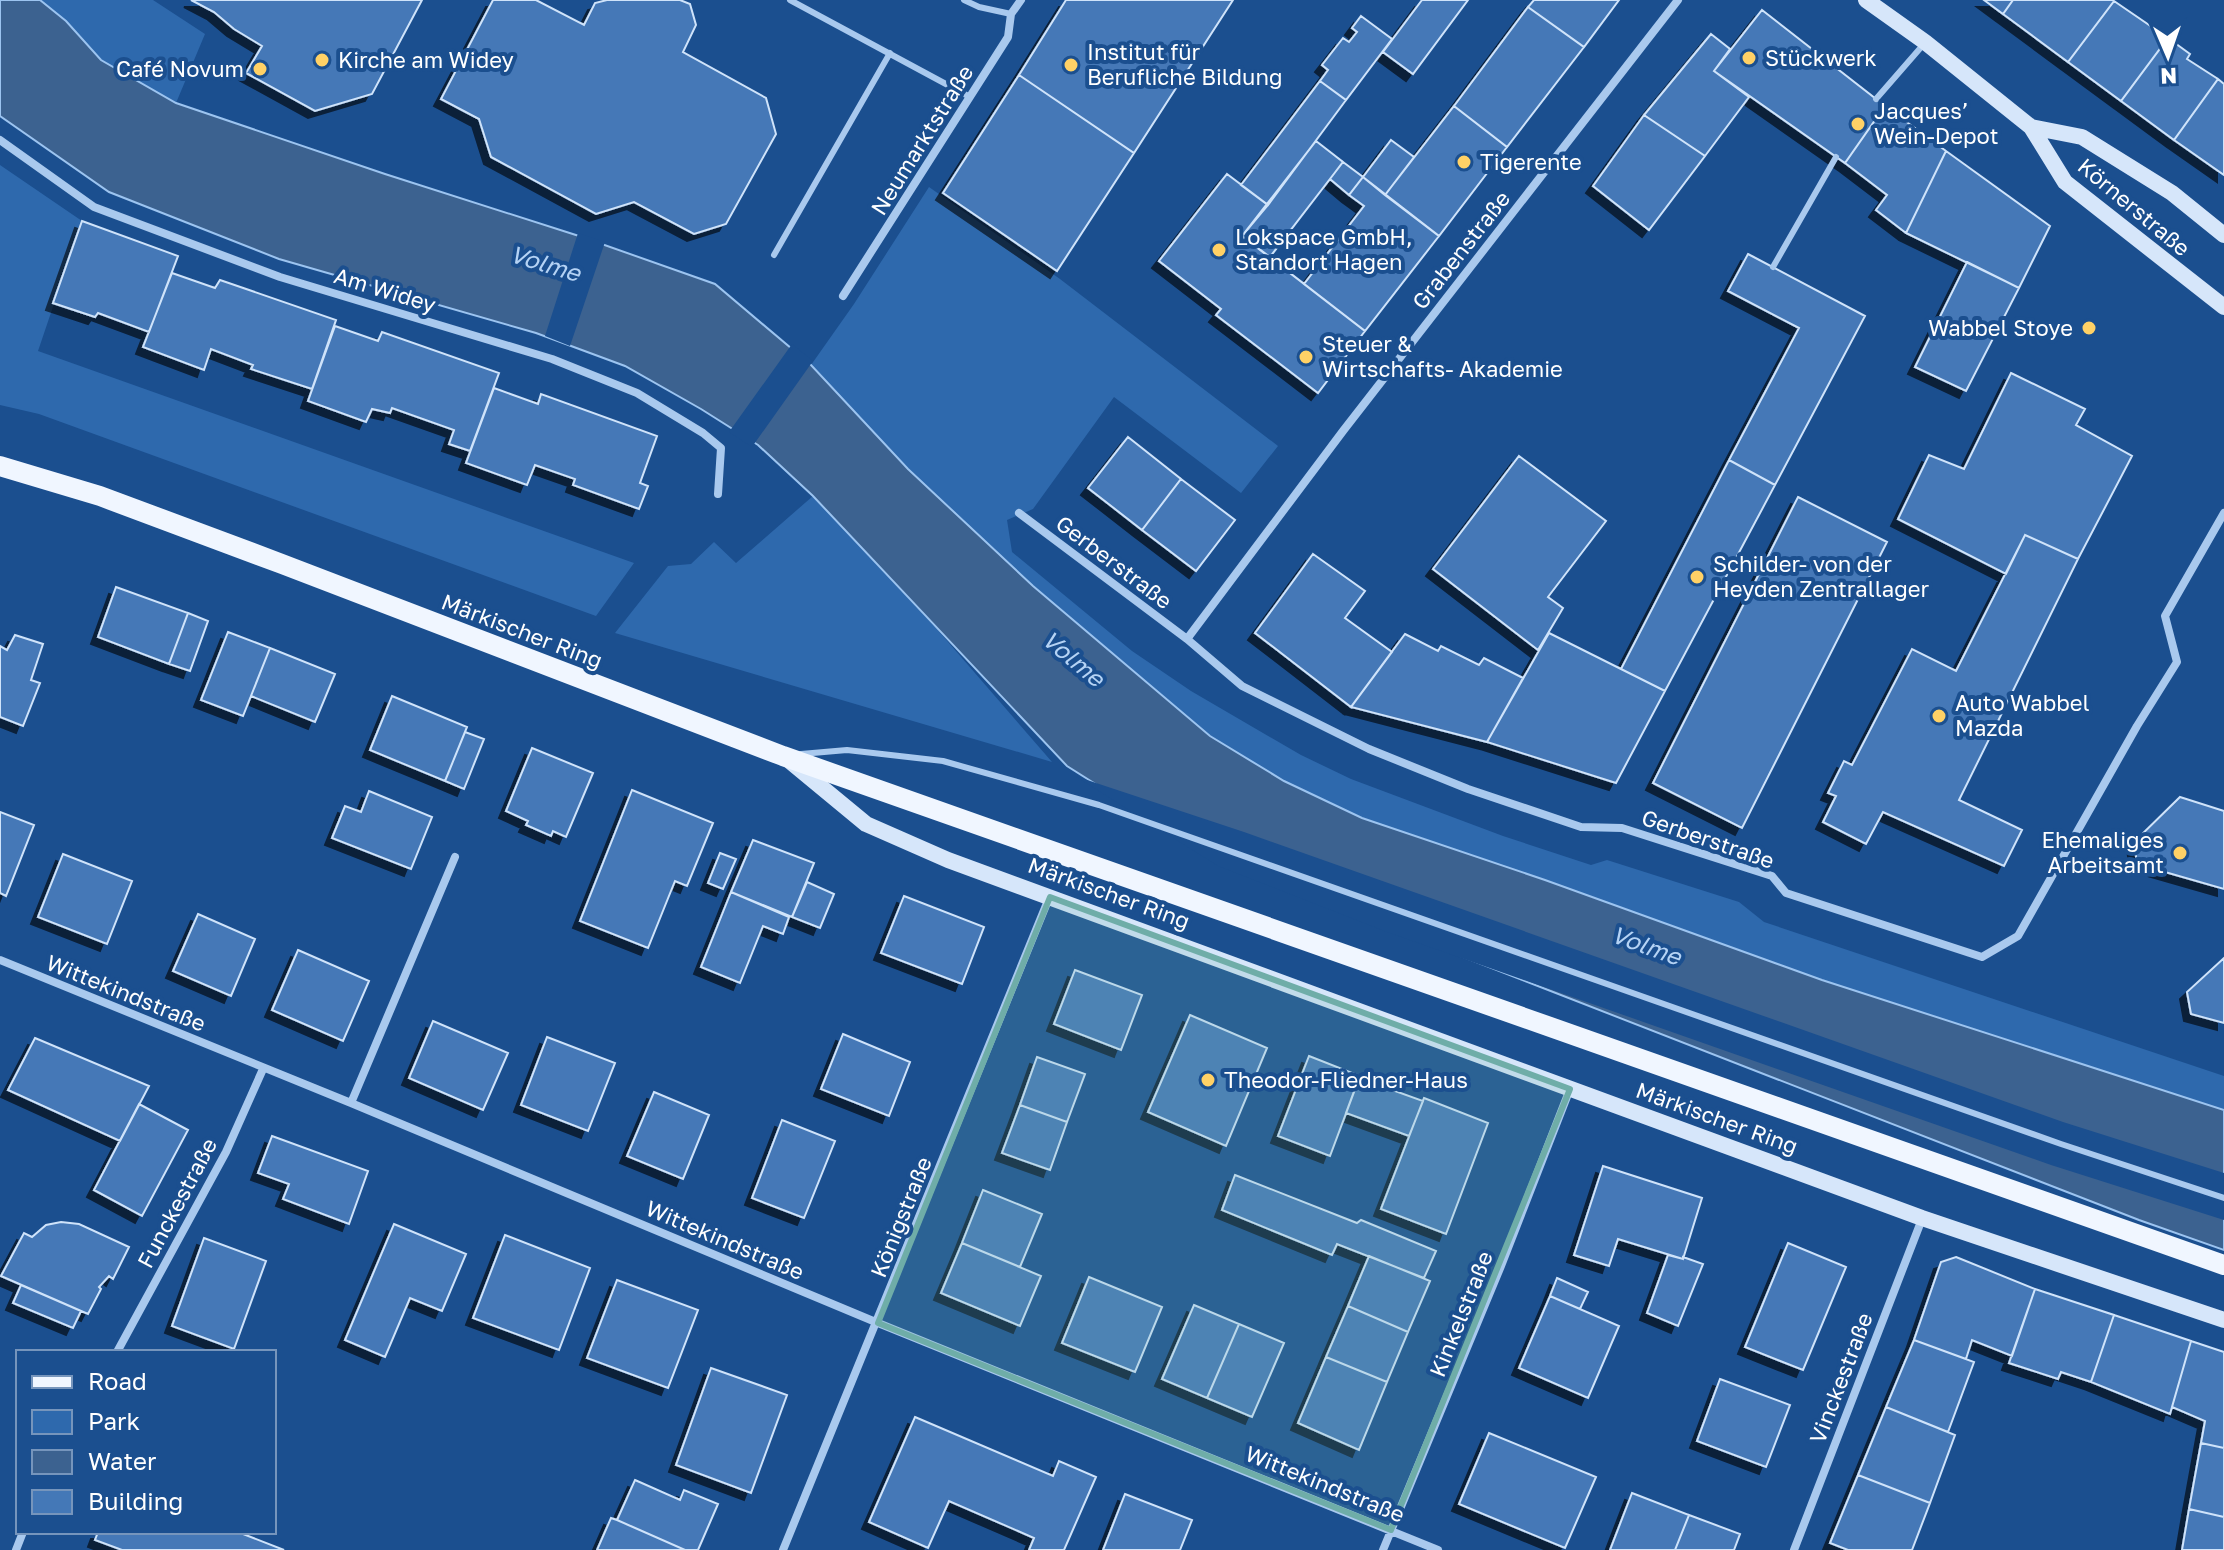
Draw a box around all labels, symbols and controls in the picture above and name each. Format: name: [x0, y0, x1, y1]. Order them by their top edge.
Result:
north arrow: [2128, 16, 2208, 96]
place label: Institut für Berufliche Bildung: [1087, 38, 1283, 90]
place label: Stückwerk: [1765, 44, 1877, 71]
place label: Kirche am Widey: [338, 46, 514, 73]
marker: Stückwerk: [1740, 49, 1758, 67]
marker: Kirche am Widey: [313, 51, 331, 69]
place label: Café Novum: [116, 55, 244, 82]
marker: Institut für Berufliche Bildung: [1062, 56, 1080, 74]
marker: Café Novum: [251, 60, 269, 78]
street label: Neumarktstraße: [865, 60, 979, 220]
text: N: [2160, 63, 2178, 90]
place label: Jacques’ Wein-Depot: [1874, 97, 1998, 149]
marker: Jacques’ Wein-Depot: [1849, 115, 1867, 133]
place label: Tigerente: [1480, 148, 1582, 175]
street label: Körnerstraße: [2073, 152, 2196, 261]
marker: Tigerente: [1455, 153, 1473, 171]
street label: Grabenstraße: [1406, 185, 1515, 314]
place label: Lokspace GmbH, Standort Hagen: [1235, 223, 1413, 275]
water label: Volme: [507, 238, 586, 288]
marker: Lokspace GmbH, Standort Hagen: [1210, 241, 1228, 259]
street label: Am Widey: [331, 261, 439, 318]
place label: Wabbel Stoye: [1928, 314, 2073, 341]
marker: Wabbel Stoye: [2080, 319, 2098, 337]
place label: Steuer & Wirtschafts- Akademie: [1322, 330, 1563, 382]
marker: Steuer & Wirtschafts- Akademie: [1297, 348, 1315, 366]
street label: Gerberstraße: [1051, 509, 1178, 614]
place label: Schilder- von der Heyden Zentrallager: [1713, 550, 1929, 602]
marker: Schilder- von der Heyden Zentrallager: [1688, 568, 1706, 586]
street label: Märkischer Ring: [438, 587, 606, 674]
water label: Volme: [1037, 624, 1112, 693]
place label: Auto Wabbel Mazda: [1955, 689, 2090, 741]
marker: Auto Wabbel Mazda: [1930, 707, 1948, 725]
street label: Gerberstraße: [1638, 803, 1778, 874]
place label: Ehemaliges Arbeitsamt: [2042, 826, 2164, 878]
marker: Ehemaliges Arbeitsamt: [2171, 844, 2189, 862]
street label: Märkischer Ring: [1025, 851, 1194, 934]
water label: Volme: [1608, 919, 1687, 971]
street label: Wittekindstraße: [43, 948, 210, 1037]
place label: Theodor-Fliedner-Haus: [1224, 1066, 1468, 1093]
marker: Theodor-Fliedner-Haus: [1199, 1071, 1217, 1089]
street label: Märkischer Ring: [1633, 1076, 1802, 1159]
street label: Funckestraße: [131, 1133, 222, 1272]
street label: Königstraße: [864, 1153, 937, 1281]
street label: Wittekindstraße: [642, 1194, 808, 1285]
street label: Kinkelstraße: [1423, 1247, 1498, 1381]
street label: Vinckestraße: [1803, 1309, 1878, 1447]
legend: [16, 1350, 276, 1534]
text: Road: [88, 1366, 147, 1395]
text: Park: [88, 1406, 140, 1435]
street label: Wittekindstraße: [1242, 1439, 1409, 1528]
text: Water: [88, 1446, 156, 1475]
text: Building: [88, 1486, 183, 1515]

